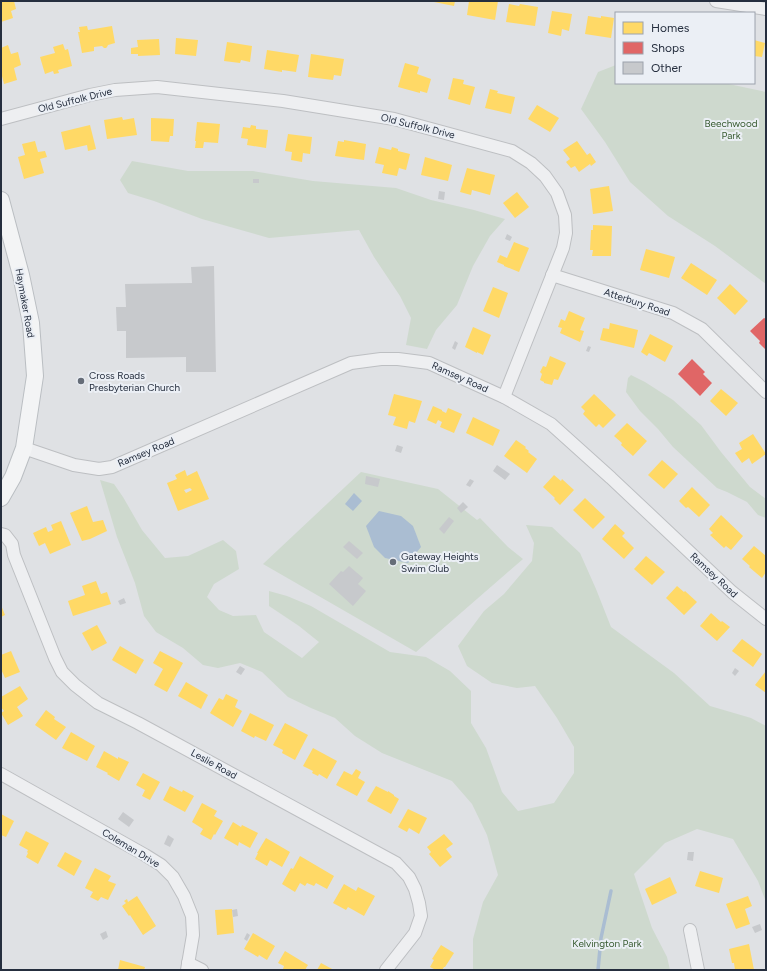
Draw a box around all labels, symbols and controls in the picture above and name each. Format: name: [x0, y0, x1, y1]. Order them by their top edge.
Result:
legend: [615, 12, 755, 84]
text: Homes: [651, 21, 690, 35]
text: Shops: [651, 41, 685, 55]
text: Other: [651, 61, 682, 75]
street label: Old Suffolk Drive: [37, 84, 114, 115]
street label: Old Suffolk Drive: [380, 111, 457, 142]
park label: Beechwood Park: [704, 117, 758, 142]
street label: Haymaker Road: [12, 267, 38, 339]
street label: Atterbury Road: [602, 285, 672, 319]
street label: Ramsey Road: [430, 359, 490, 395]
place label: Cross Roads Presbyterian Church: [89, 369, 180, 394]
marker: Cross Roads Presbyterian Church: [76, 376, 86, 386]
street label: Ramsey Road: [116, 434, 177, 470]
place label: Gateway Heights Swim Club: [401, 550, 479, 575]
street label: Ramsey Road: [687, 550, 741, 601]
marker: Gateway Heights Swim Club: [388, 557, 398, 567]
street label: Leslie Road: [189, 746, 239, 782]
street label: Coleman Drive: [100, 826, 163, 871]
park label: Kelvington Park: [572, 937, 642, 950]

